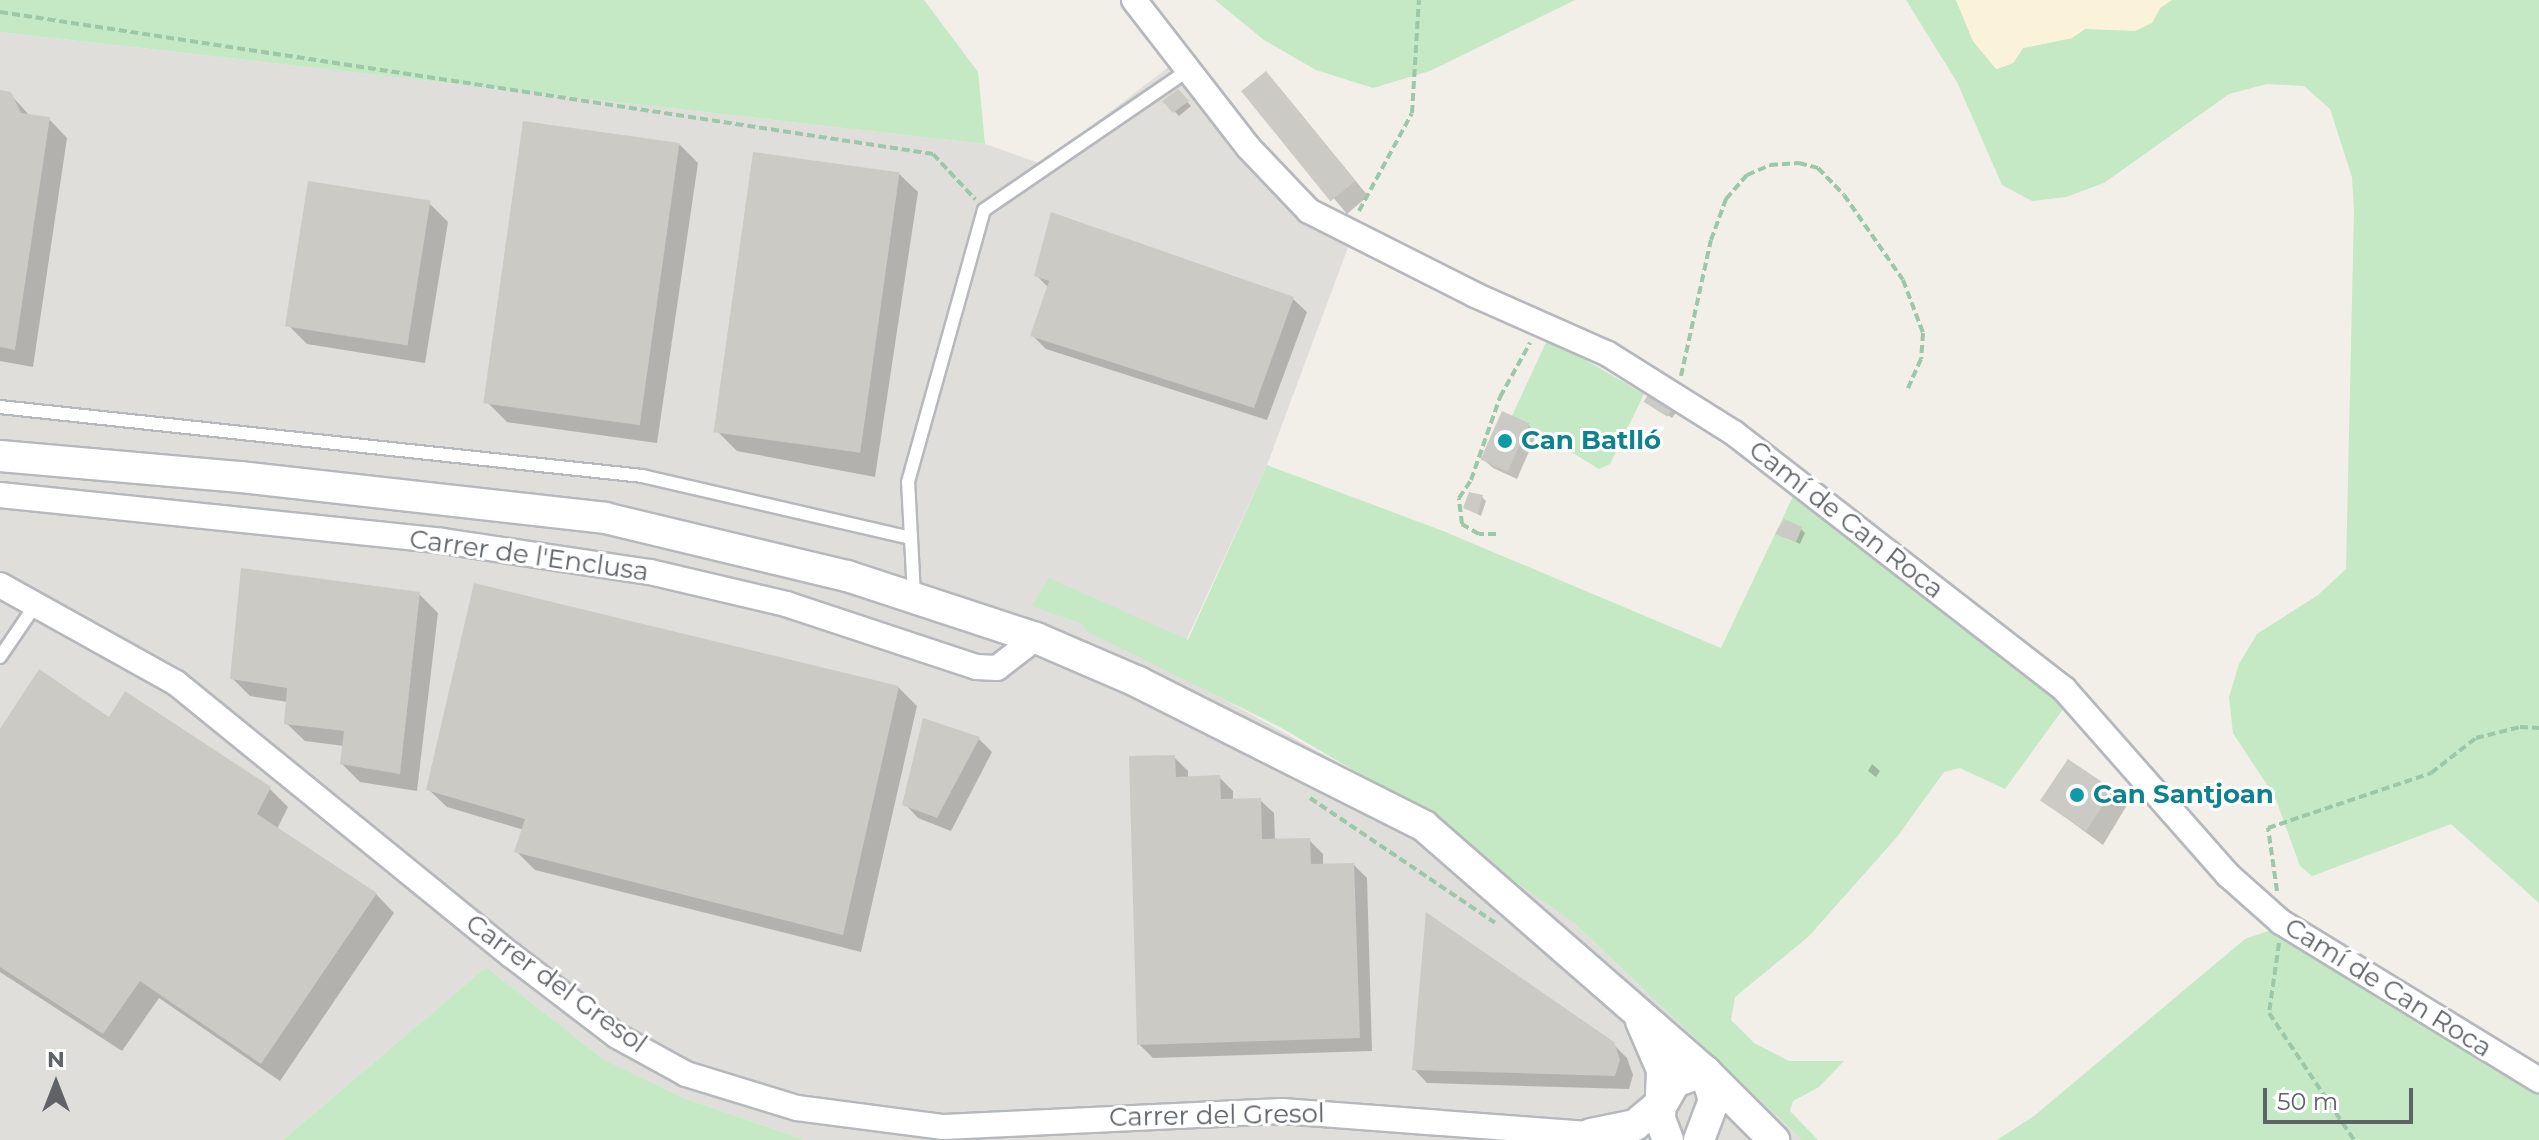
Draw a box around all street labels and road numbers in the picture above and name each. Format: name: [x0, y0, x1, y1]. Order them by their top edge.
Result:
street label: Camí de Can Roca: [1743, 434, 1949, 606]
street label: Carrer de l'Enclusa: [407, 524, 651, 588]
street label: Carrer del Gresol: [460, 908, 652, 1060]
street label: Camí de Can Roca: [2279, 912, 2497, 1064]
street label: Carrer del Gresol: [1109, 1099, 1325, 1133]

